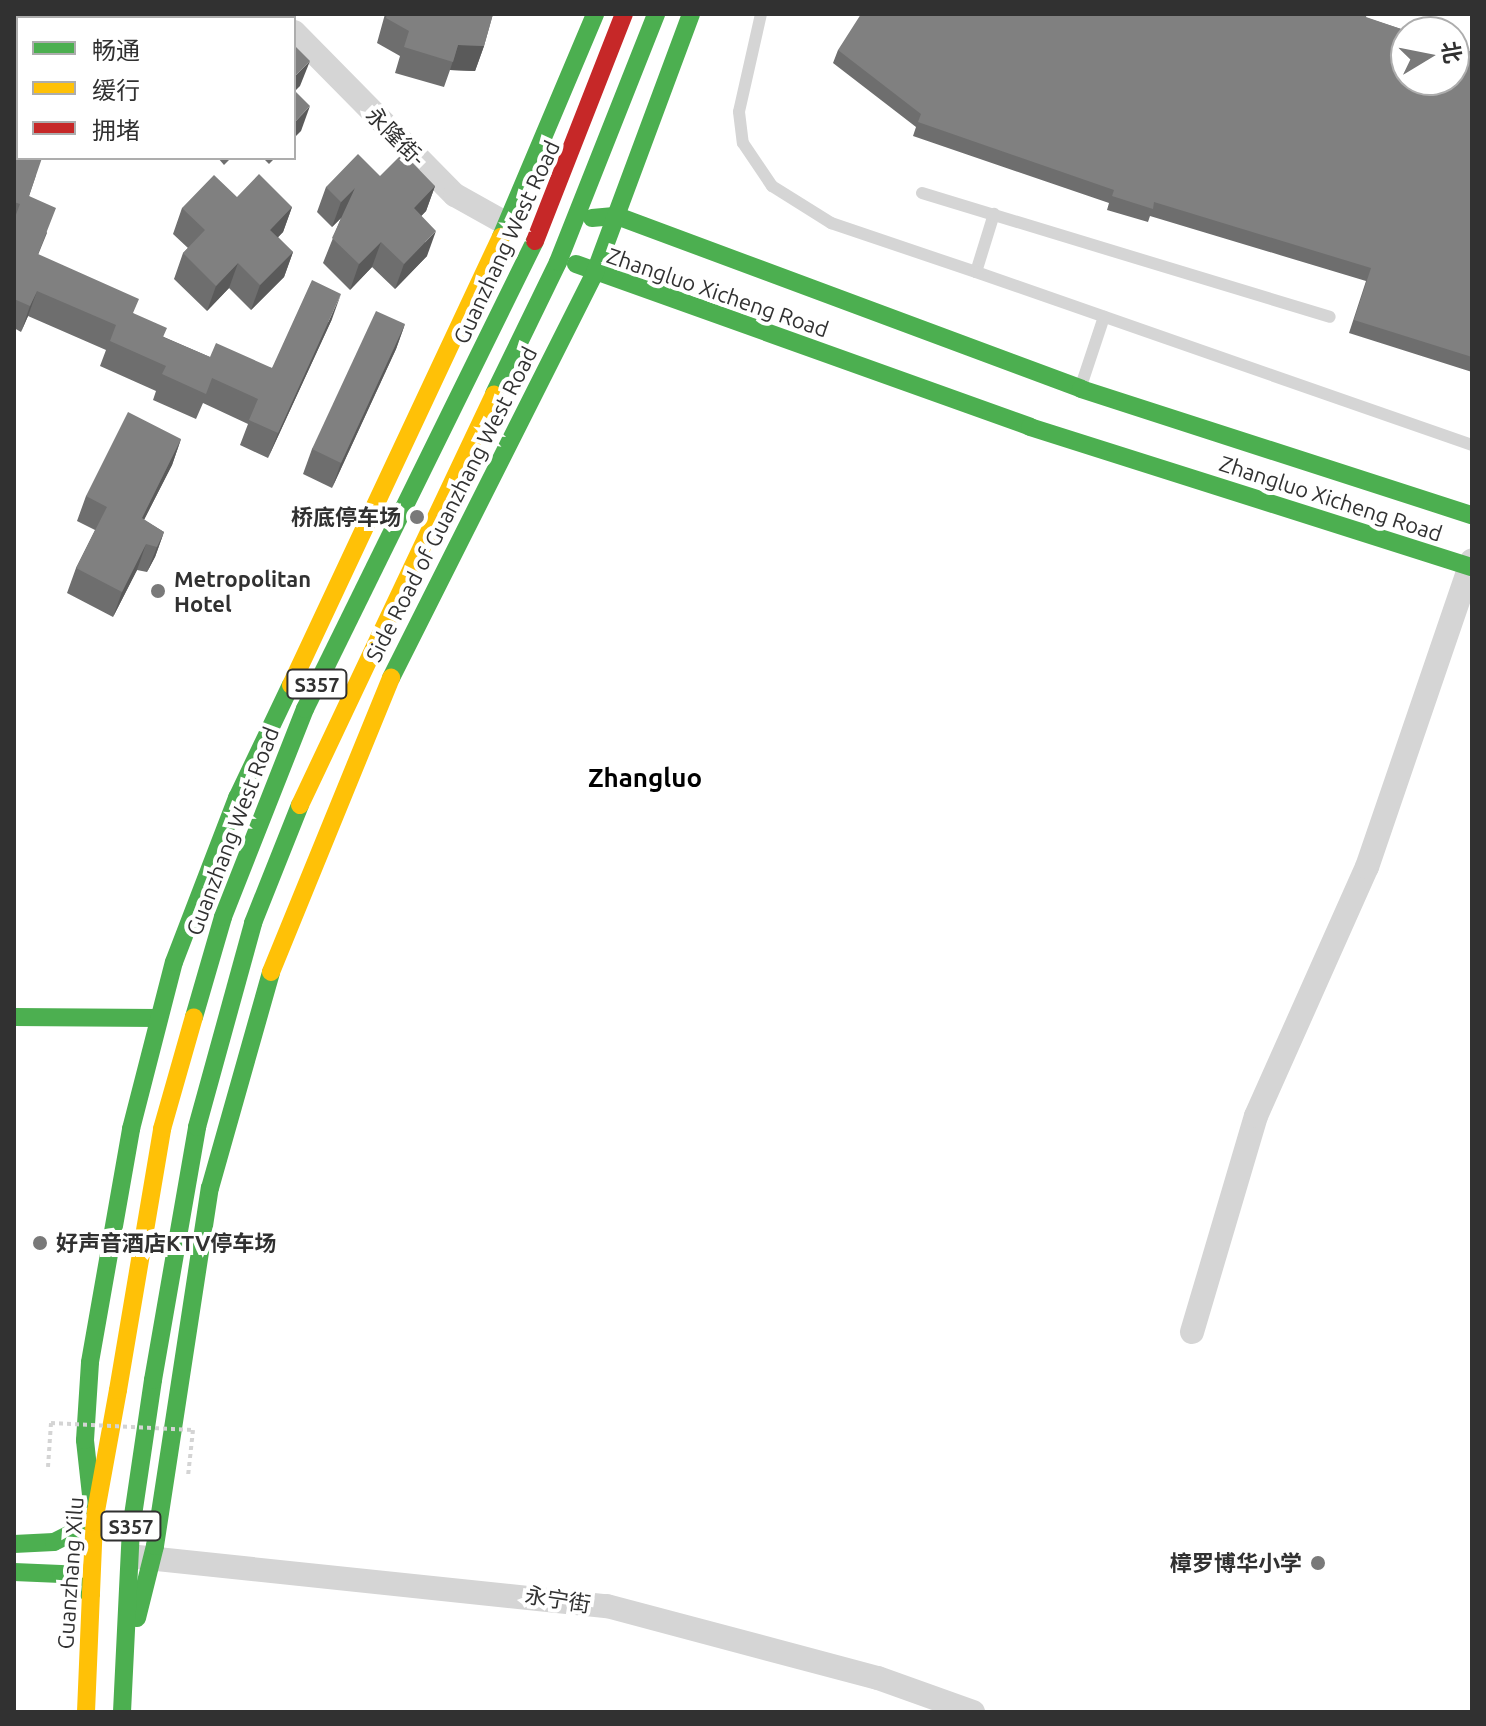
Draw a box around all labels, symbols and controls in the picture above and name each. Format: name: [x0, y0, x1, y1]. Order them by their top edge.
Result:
legend: [16, 16, 296, 160]
north arrow: [1390, 16, 1470, 96]
text: 畅通: [92, 37, 140, 64]
text: 北: [1438, 39, 1466, 65]
text: 缓行: [92, 77, 140, 104]
street label: 永隆街-: [361, 101, 431, 171]
text: 拥堵: [92, 117, 140, 144]
street label: Guanzhang West Road: [447, 136, 565, 348]
street label: Zhangluo Xicheng Road: [604, 242, 832, 342]
street label: Side Road of Guanzhang West Road: [360, 342, 542, 666]
street label: Zhangluo Xicheng Road: [1216, 450, 1446, 546]
place label: 桥底停车场: [291, 504, 401, 530]
marker: 桥底停车场: [408, 508, 426, 526]
place label: Metropolitan Hotel: [174, 565, 311, 616]
marker: Metropolitan Hotel: [149, 582, 167, 600]
road number: S357: [285, 668, 349, 700]
street label: Guanzhang West Road: [180, 723, 284, 939]
district label: Zhangluo: [588, 762, 702, 794]
place label: 好声音酒店KTV停车场: [56, 1230, 276, 1256]
marker: 好声音酒店KTV停车场: [31, 1234, 49, 1252]
street label: Guanzhang Xilu: [52, 1496, 88, 1650]
road number: S357: [99, 1510, 163, 1542]
place label: 樟罗博华小学: [1170, 1550, 1302, 1576]
marker: 樟罗博华小学: [1309, 1554, 1327, 1572]
street label: 永宁街: [523, 1581, 593, 1617]

